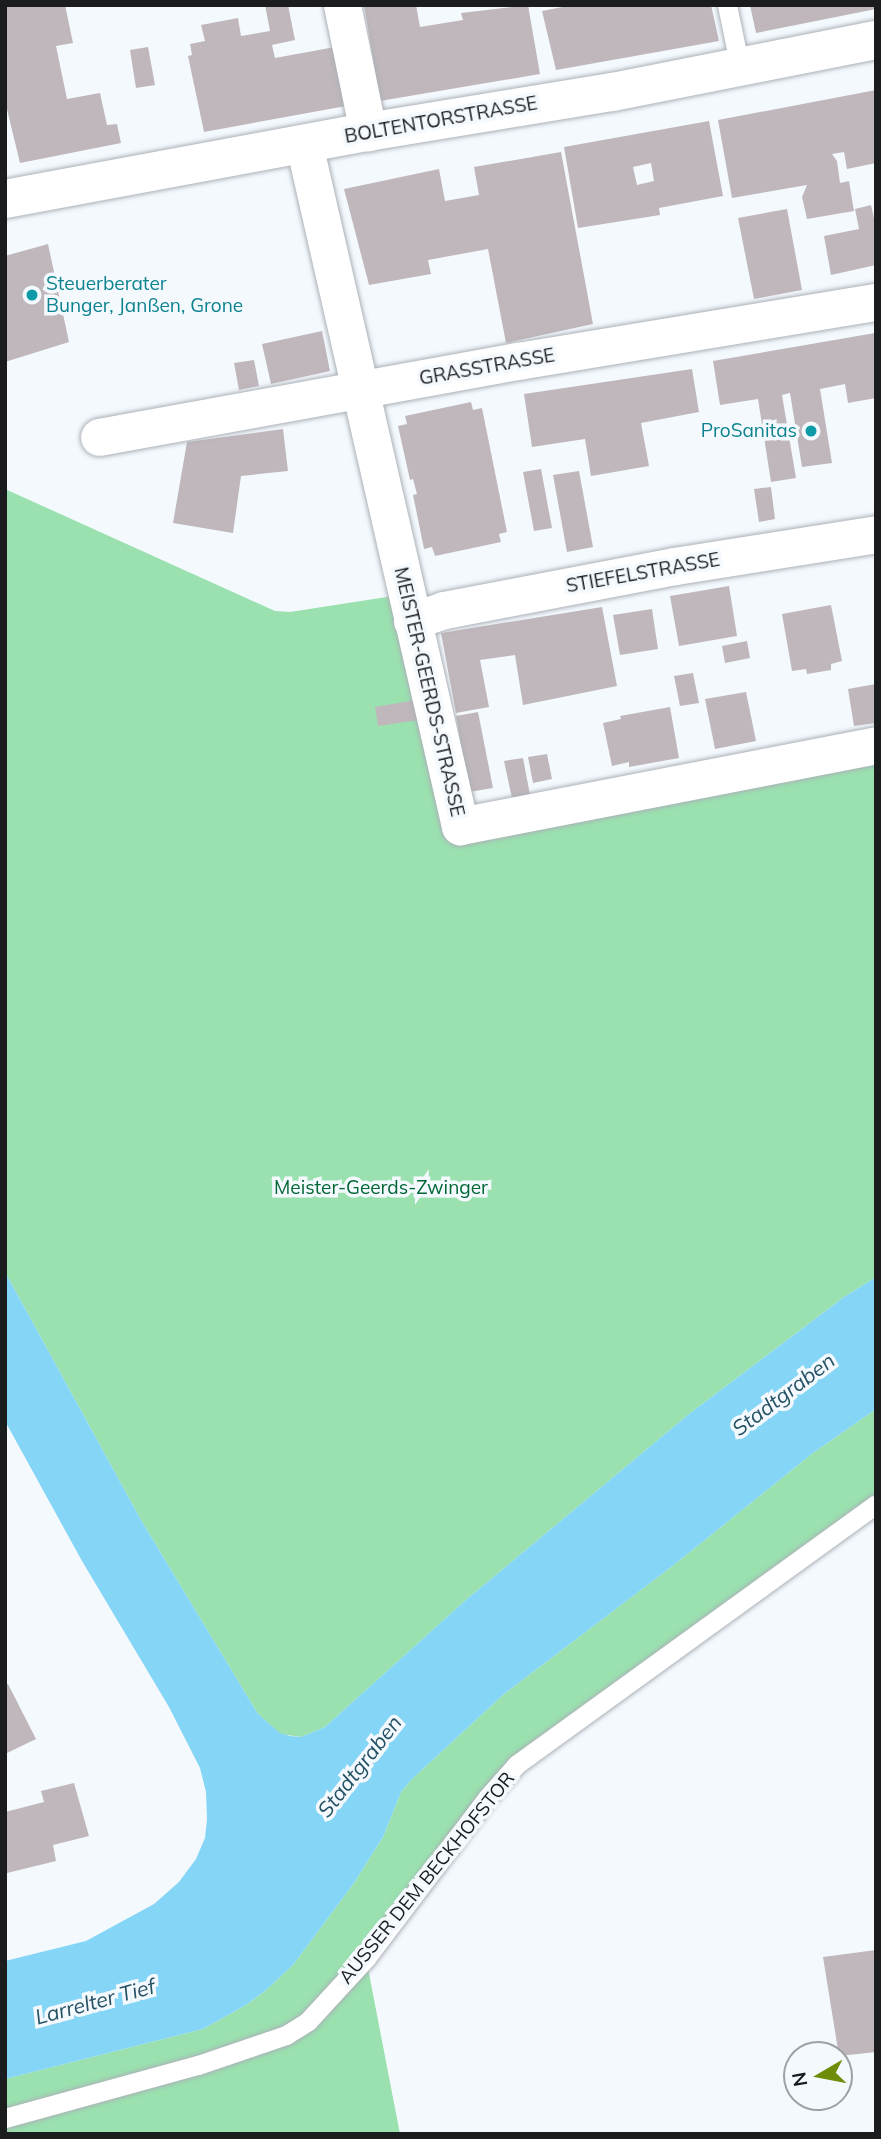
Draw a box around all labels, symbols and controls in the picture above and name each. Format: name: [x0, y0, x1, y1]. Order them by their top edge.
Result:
street label: BOLTENTORSTRASSE: [343, 92, 539, 148]
place label: Steuerberater Bunger, Janßen, Grone: [46, 273, 243, 317]
marker: Steuerberater Bunger, Janßen, Grone: [24, 287, 40, 303]
street label: GRASSTRASSE: [417, 344, 557, 390]
place label: ProSanitas: [701, 420, 797, 442]
marker: ProSanitas: [803, 423, 819, 439]
street label: STIEFELSTRASSE: [564, 548, 722, 598]
street label: MEISTER-GEERDS-STRASSE: [389, 565, 469, 819]
park label: Meister-Geerds-Zwinger: [274, 1177, 488, 1199]
water label: Stadtgraben: [727, 1347, 839, 1441]
water label: Stadtgraben: [312, 1710, 406, 1822]
street label: AUSSER DEM BECKHOFSTOR: [334, 1768, 520, 1988]
water label: Larrelter Tief: [32, 1973, 158, 2029]
north arrow: [783, 2041, 853, 2111]
text: N: [786, 2070, 812, 2088]

